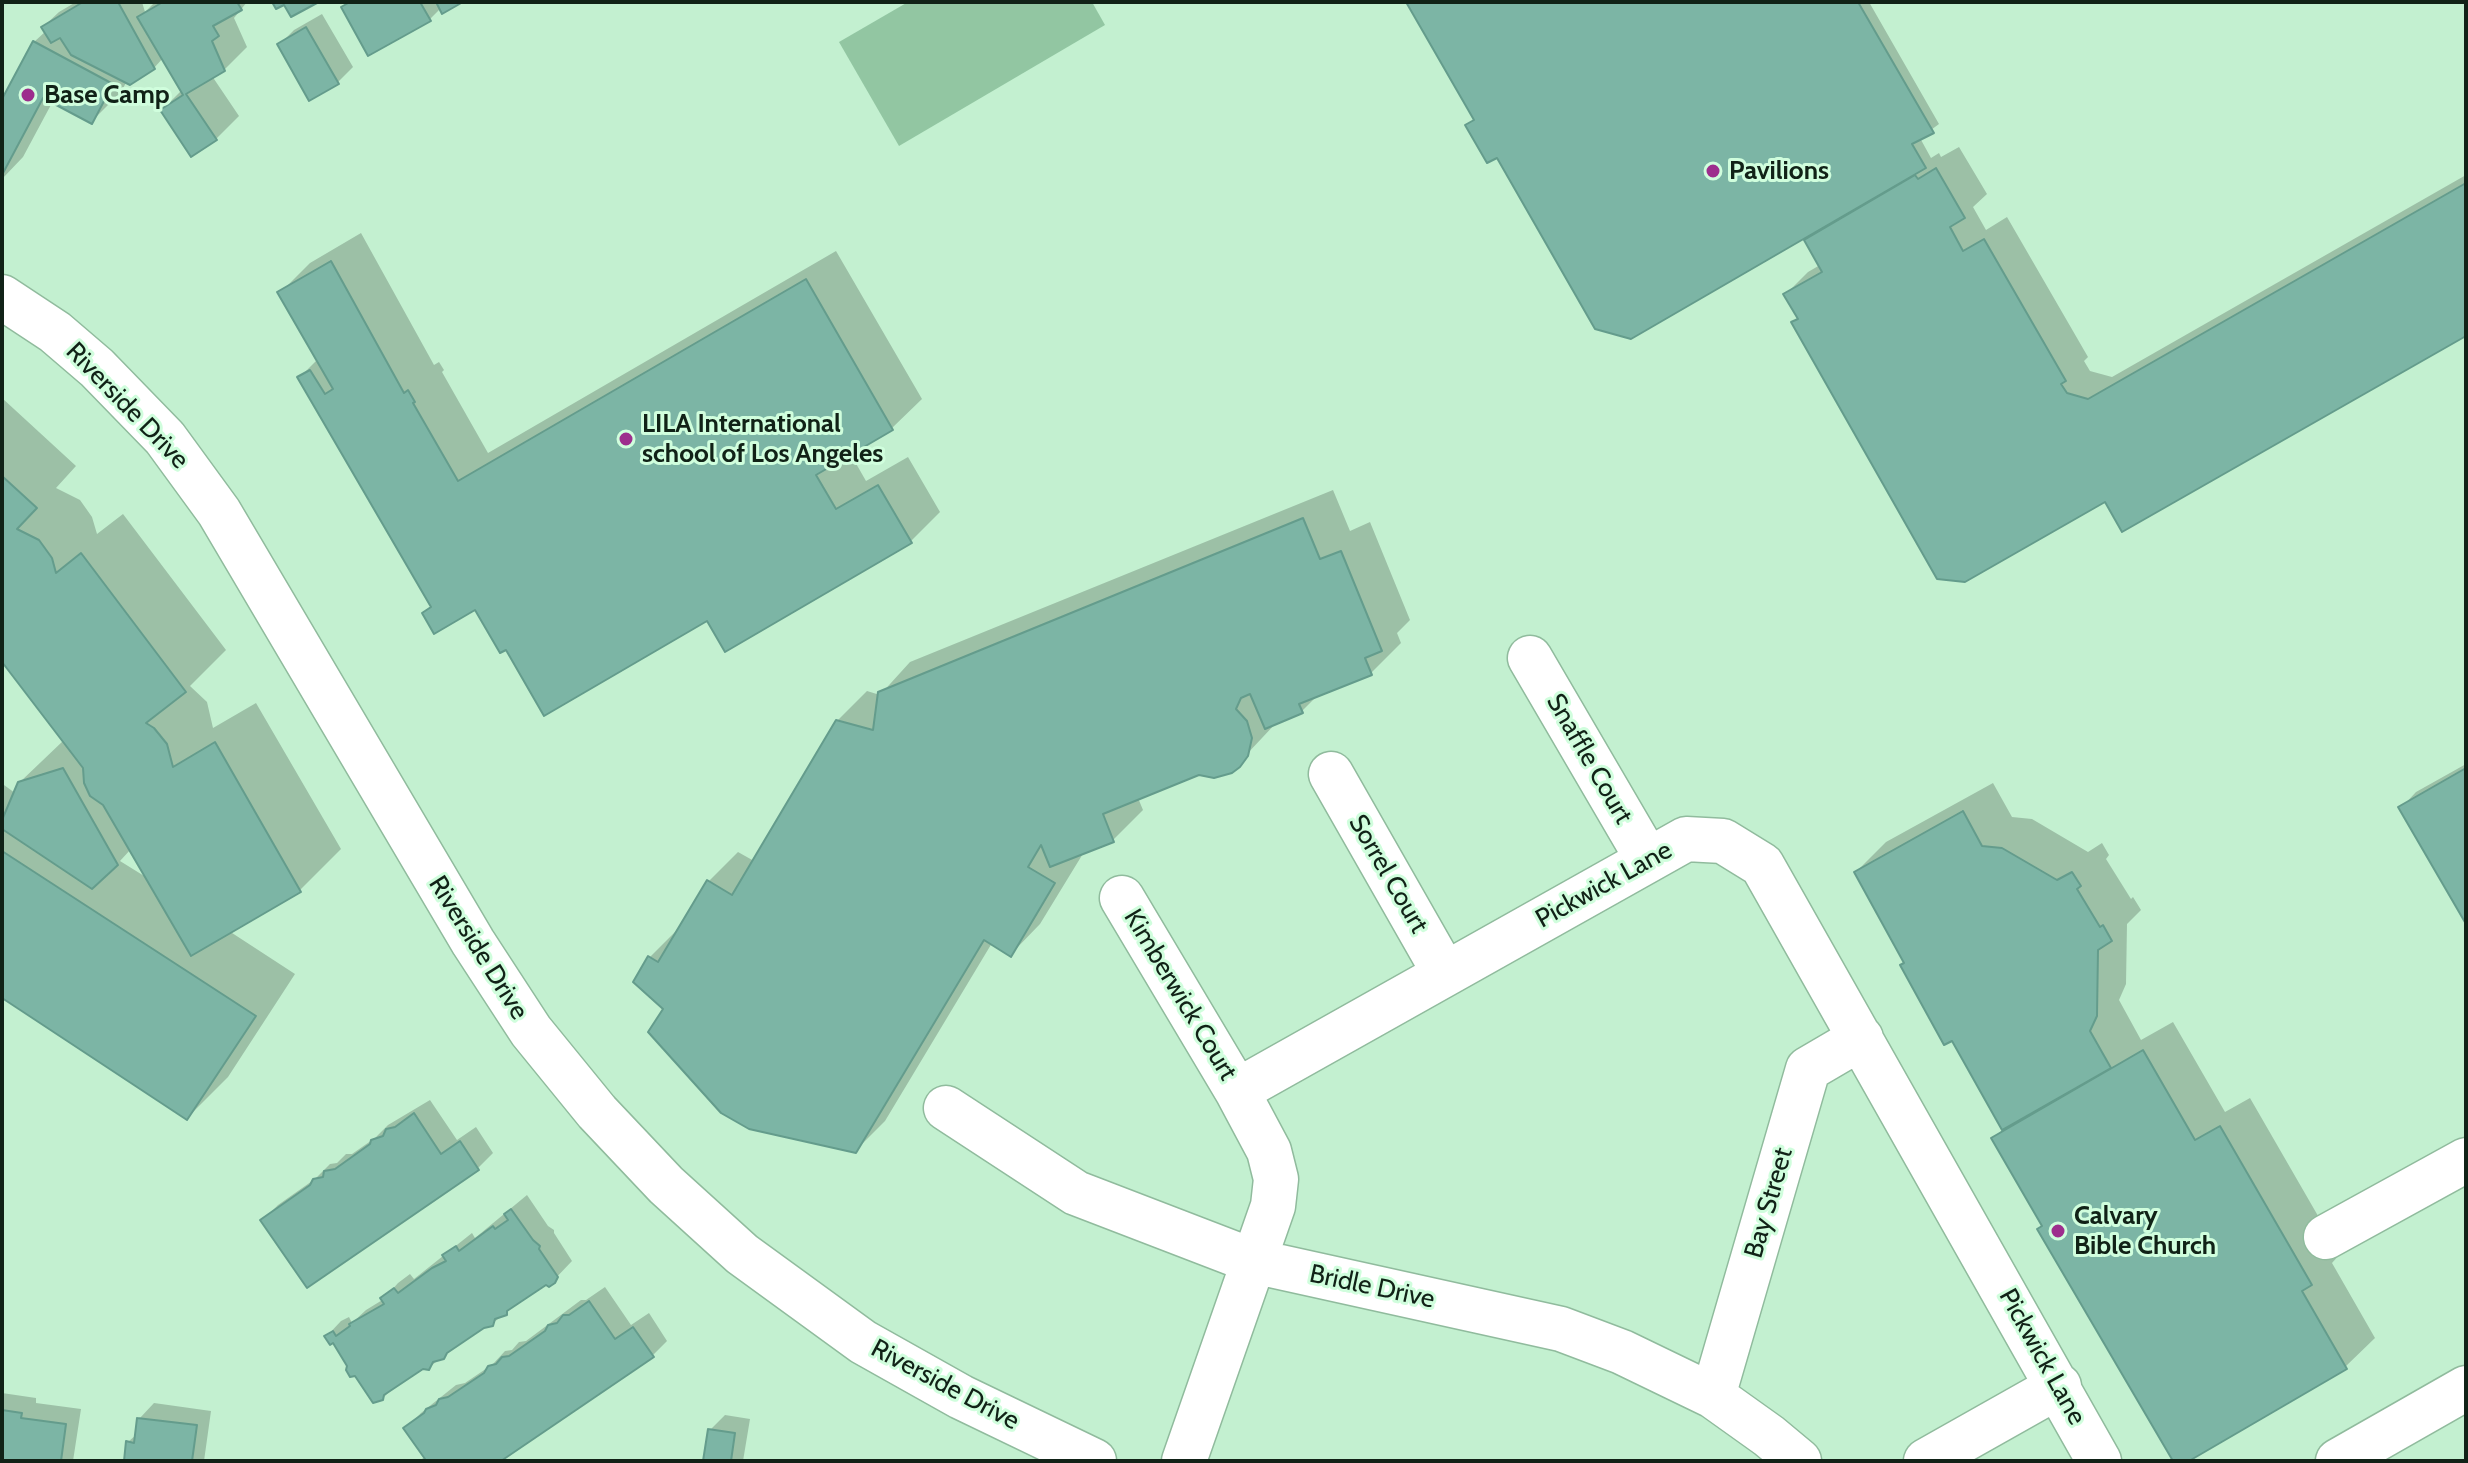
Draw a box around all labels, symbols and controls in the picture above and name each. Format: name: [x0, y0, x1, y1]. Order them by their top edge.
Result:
place label: Base Camp: [44, 79, 170, 111]
marker: Base Camp: [19, 86, 37, 104]
place label: Pavilions: [1729, 155, 1829, 187]
marker: Pavilions: [1704, 162, 1722, 180]
street label: Riverside Drive: [59, 336, 195, 476]
place label: LILA International school of Los Angeles: [642, 408, 883, 470]
marker: LILA International school of Los Angeles: [617, 430, 635, 448]
street label: Snaffle Court: [1539, 688, 1639, 830]
street label: Sorrel Court: [1342, 809, 1434, 939]
street label: Pickwick Lane: [1531, 835, 1677, 935]
street label: Riverside Drive: [422, 870, 534, 1026]
street label: Kimberwick Court: [1117, 904, 1243, 1086]
street label: Bay Street: [1738, 1144, 1800, 1262]
place label: Calvary Bible Church: [2074, 1200, 2216, 1262]
marker: Calvary Bible Church: [2049, 1222, 2067, 1240]
street label: Bridle Drive: [1307, 1259, 1437, 1315]
street label: Pickwick Lane: [1992, 1284, 2092, 1430]
street label: Riverside Drive: [866, 1333, 1024, 1437]

